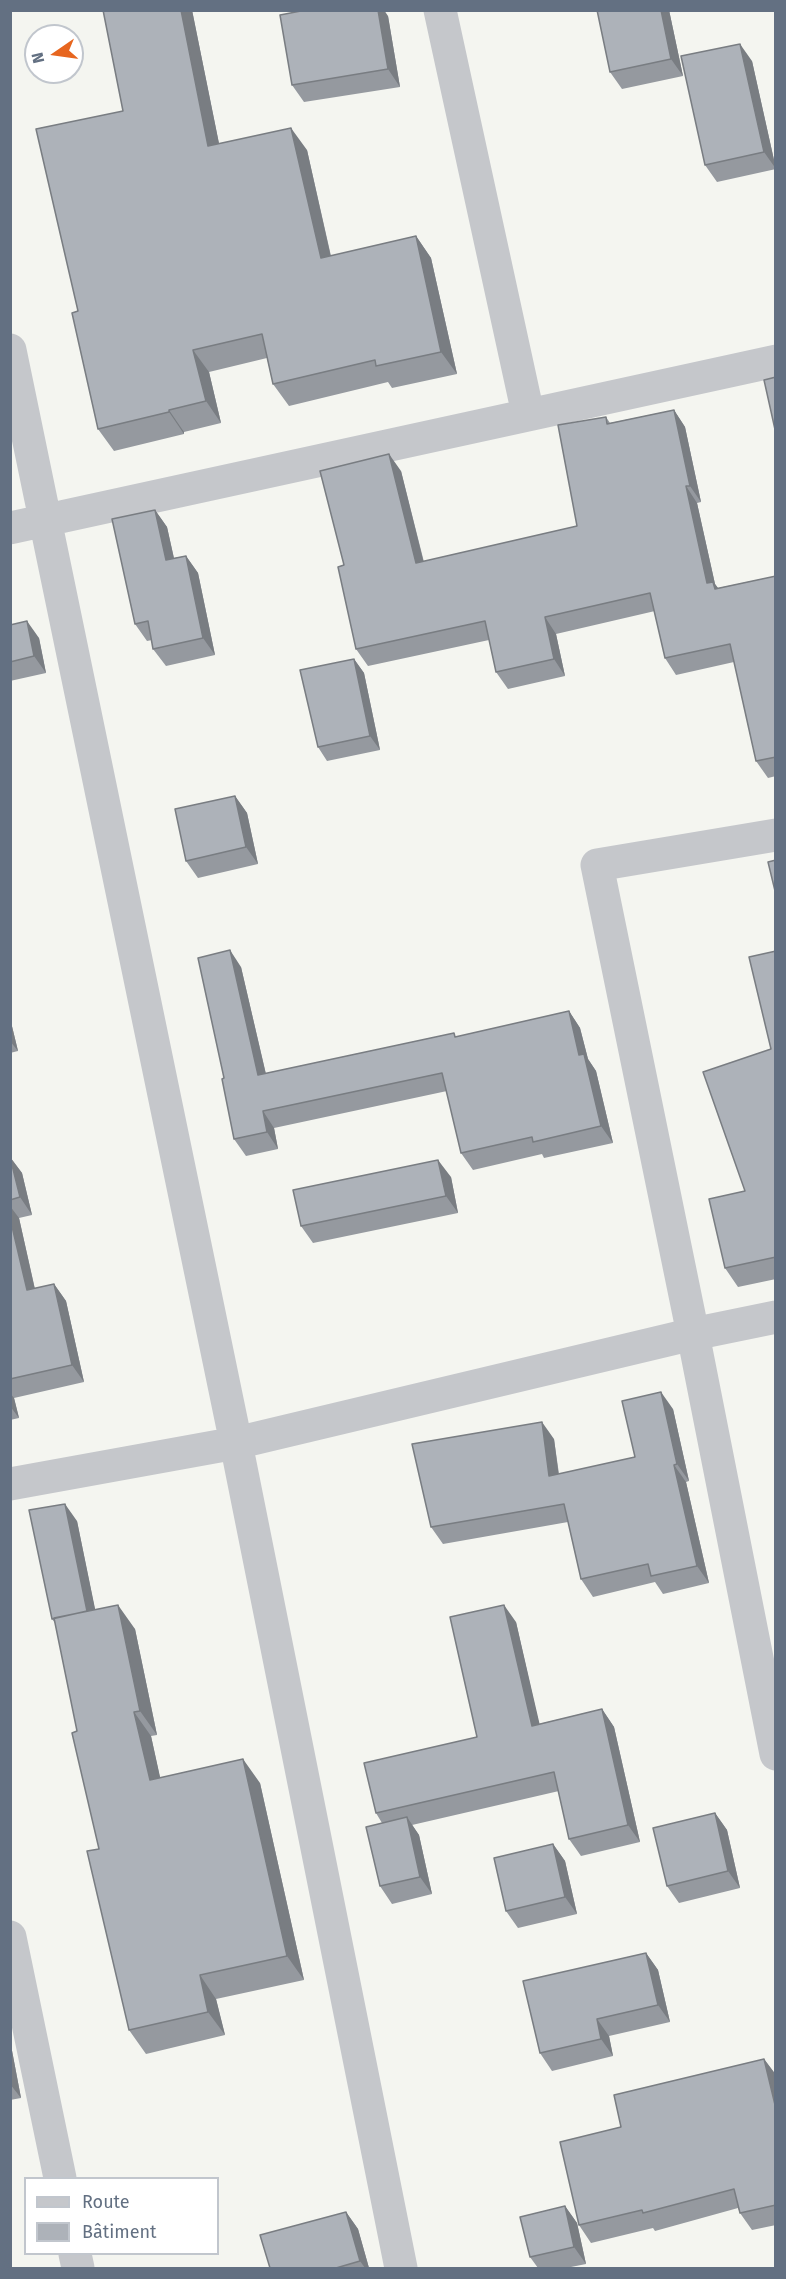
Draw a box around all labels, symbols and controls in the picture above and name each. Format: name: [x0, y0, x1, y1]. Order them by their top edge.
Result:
north arrow: [24, 24, 84, 84]
text: N: [27, 50, 48, 65]
legend: [24, 2177, 219, 2255]
text: Route: [82, 2191, 130, 2213]
text: Bâtiment: [82, 2221, 157, 2243]

